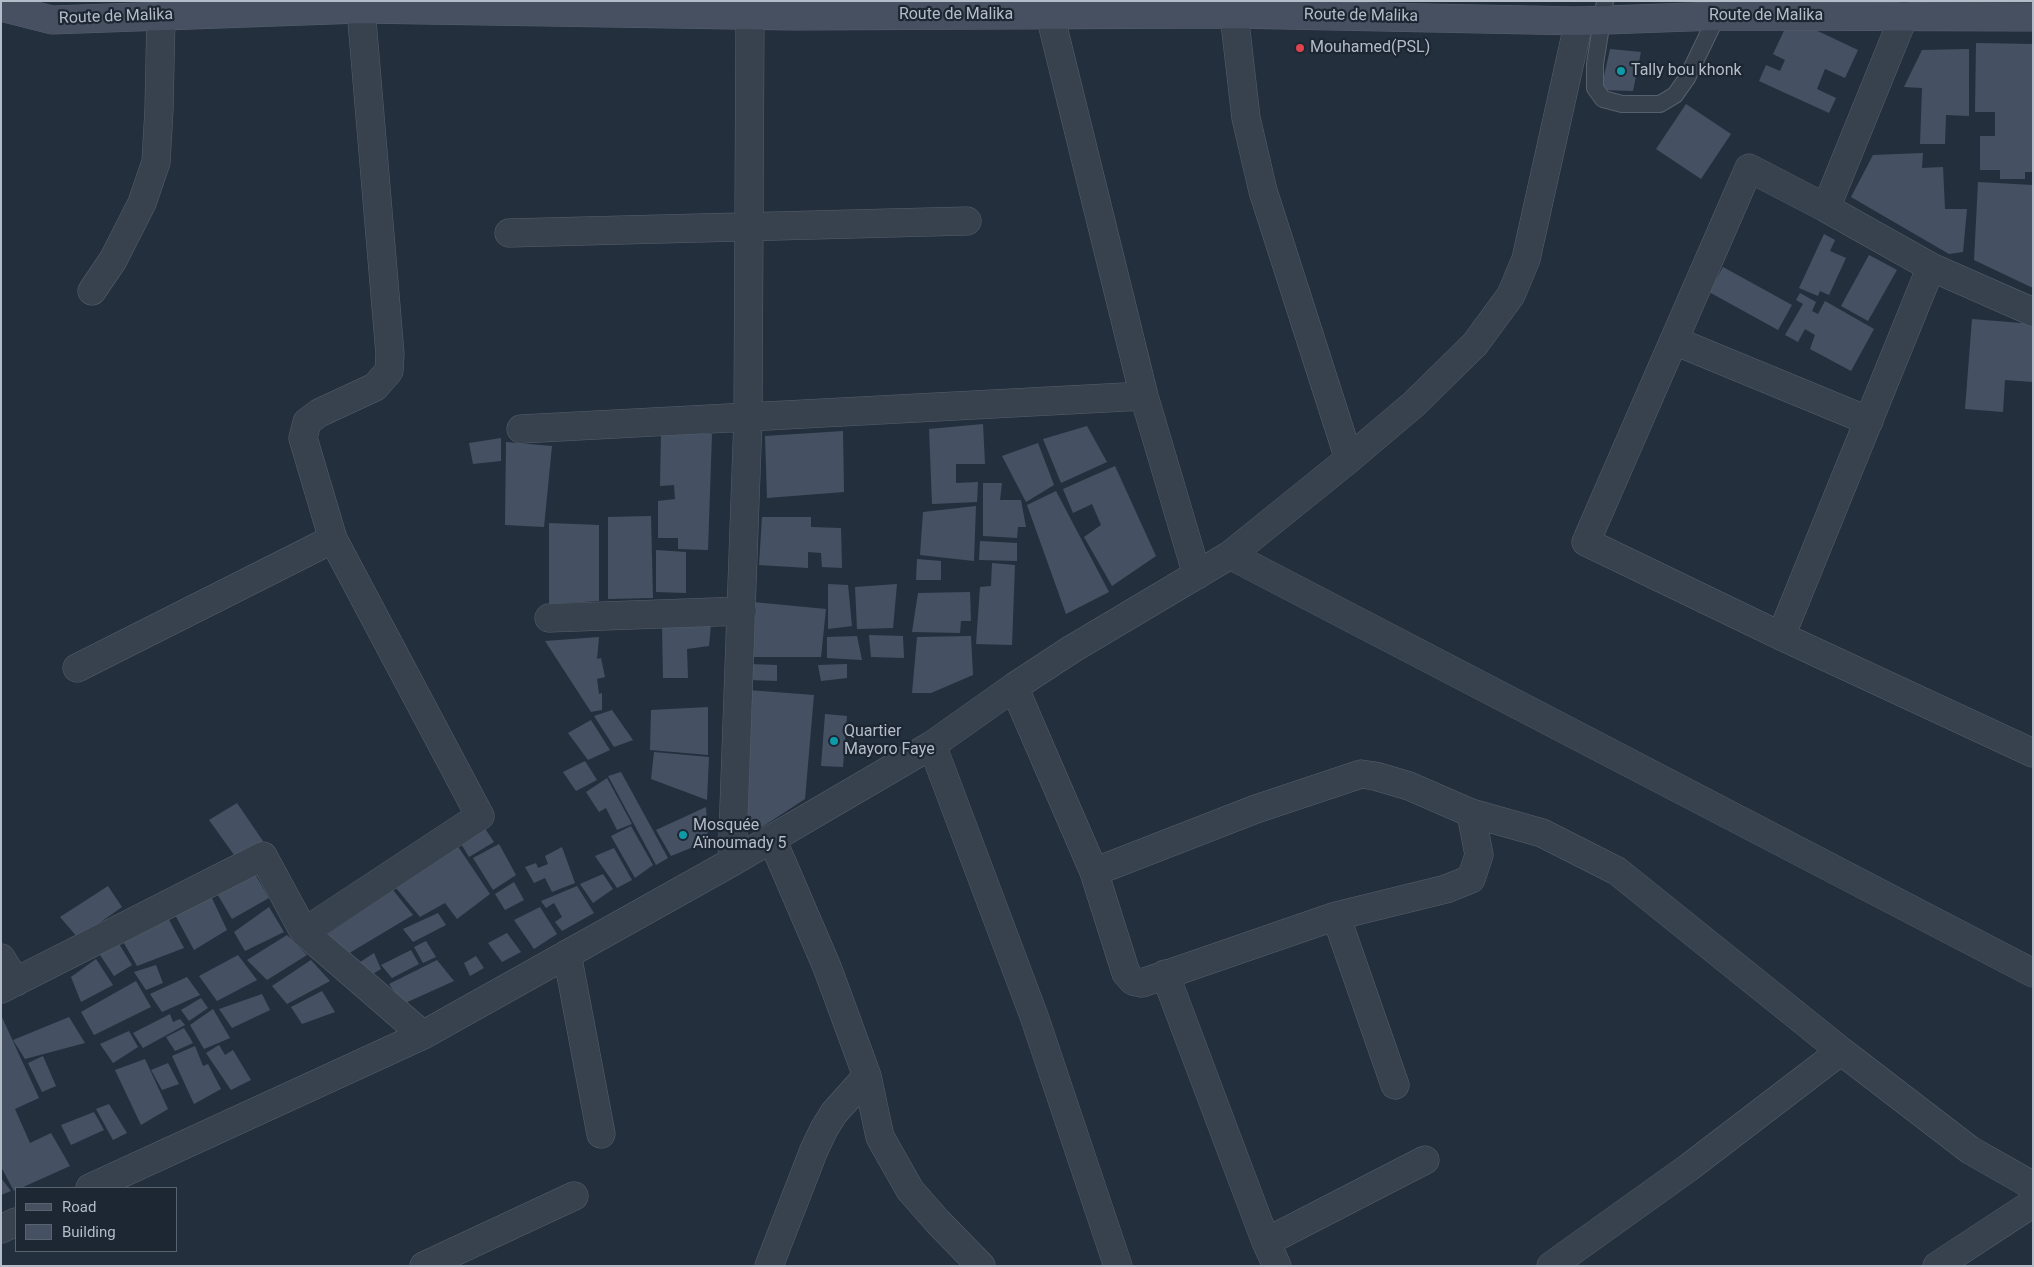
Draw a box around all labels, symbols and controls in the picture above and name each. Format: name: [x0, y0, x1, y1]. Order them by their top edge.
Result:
street label: Route de Malika: [59, 5, 173, 29]
street label: Route de Malika: [899, 5, 1013, 25]
street label: Route de Malika: [1304, 5, 1418, 27]
street label: Route de Malika: [1709, 6, 1823, 26]
place label: Mouhamed(PSL): [1310, 38, 1430, 58]
marker: Mouhamed(PSL): [1294, 42, 1306, 54]
place label: Tally bou khonk: [1631, 61, 1742, 81]
marker: Tally bou khonk: [1615, 65, 1627, 77]
place label: Quartier Mayoro Faye: [844, 722, 935, 760]
marker: Quartier Mayoro Faye: [828, 735, 840, 747]
place label: Mosquée Aïnoumady 5: [693, 816, 786, 854]
marker: Mosquée Aïnoumady 5: [677, 829, 689, 841]
legend: [15, 1187, 178, 1252]
text: Road: [62, 1198, 96, 1216]
text: Building: [62, 1223, 116, 1241]

